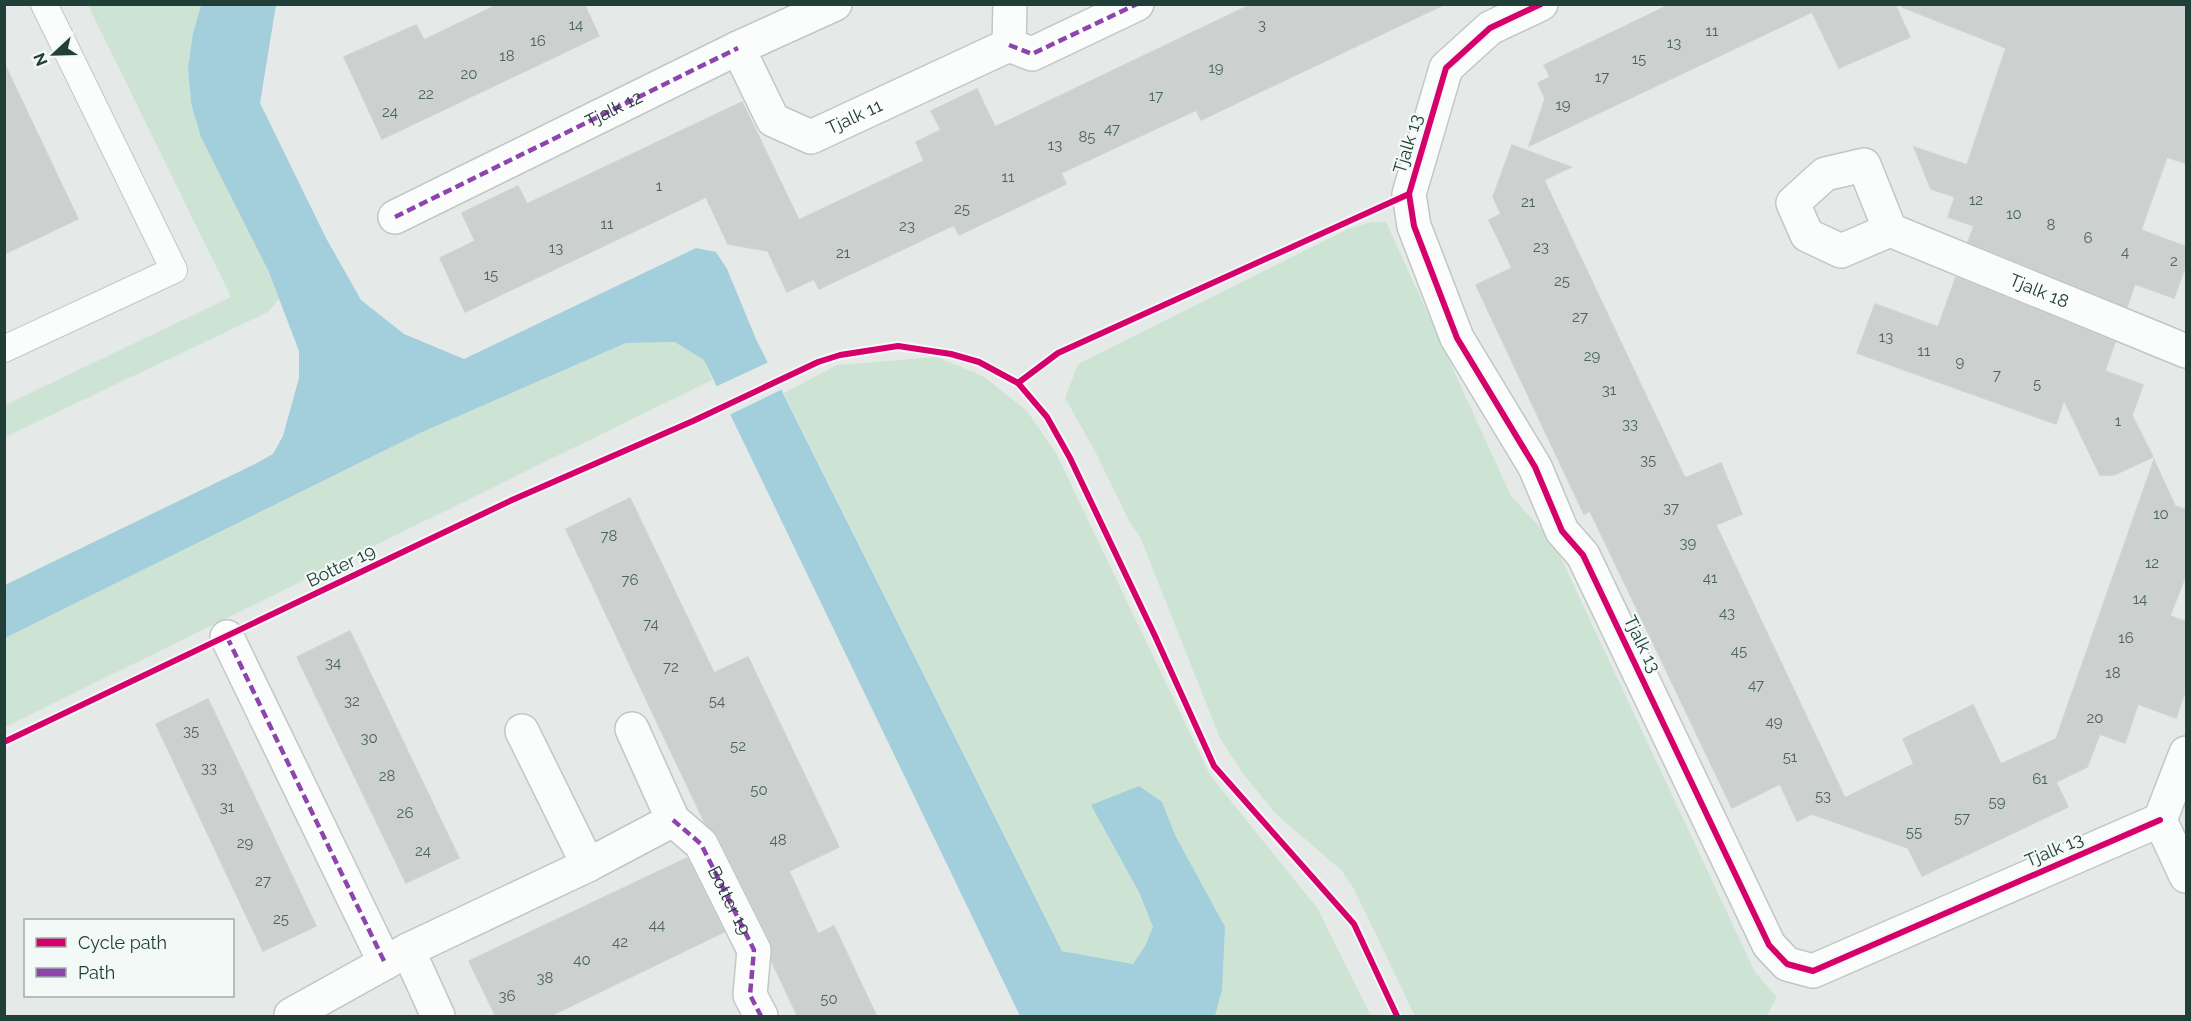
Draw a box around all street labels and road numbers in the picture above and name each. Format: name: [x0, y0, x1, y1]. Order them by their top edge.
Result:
street label: Tjalk 12: [582, 86, 646, 132]
street label: Tjalk 11: [823, 94, 886, 138]
street label: Tjalk 13: [1389, 112, 1427, 176]
street label: Tjalk 18: [2006, 269, 2072, 312]
street label: Botter 19: [303, 540, 379, 591]
street label: Tjalk 13: [1620, 612, 1665, 676]
street label: Tjalk 13: [2022, 828, 2086, 871]
street label: Botter 19: [704, 863, 756, 938]

